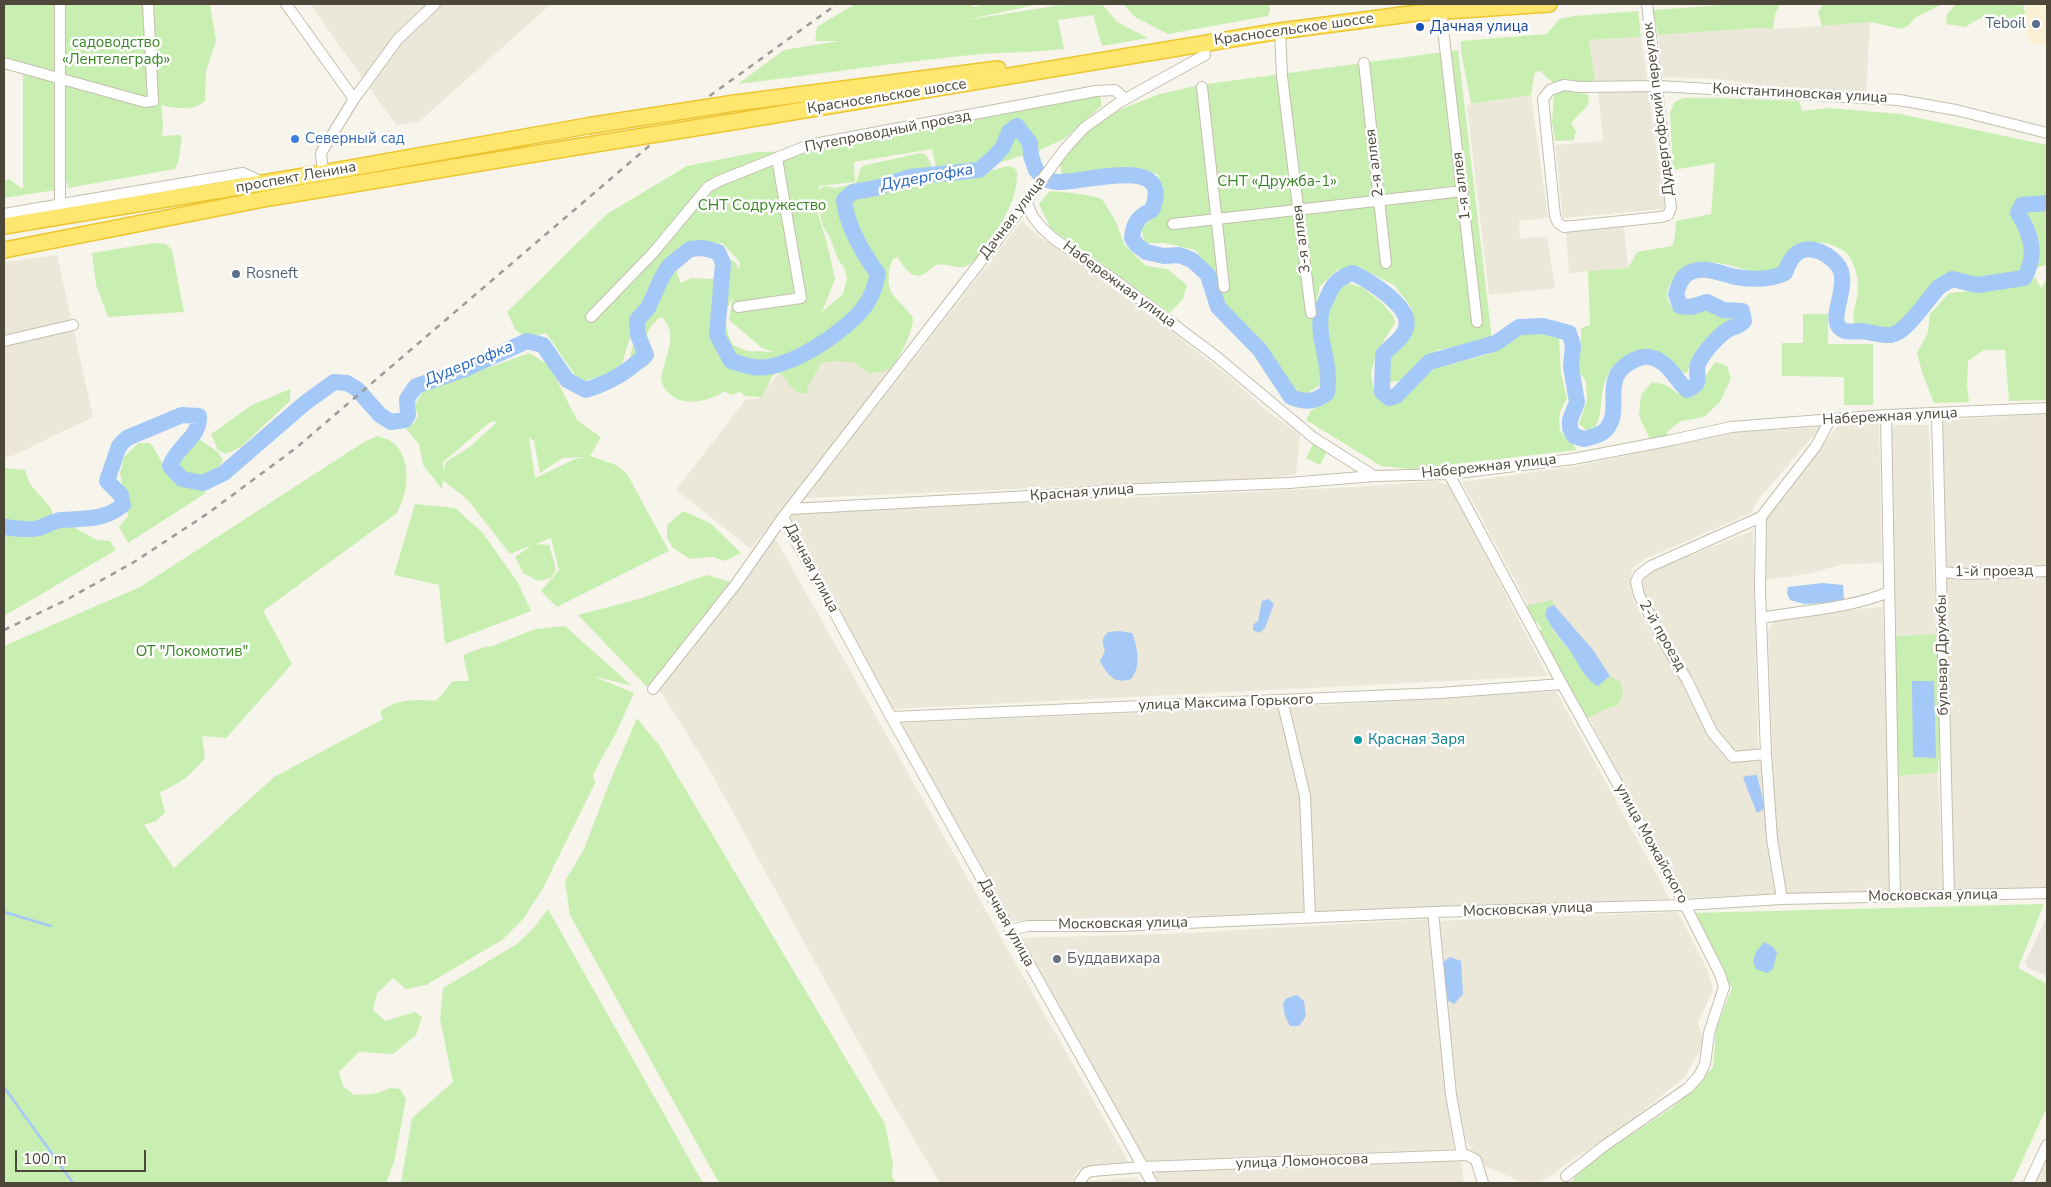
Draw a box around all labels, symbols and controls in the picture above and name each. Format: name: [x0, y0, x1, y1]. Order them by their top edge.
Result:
street label: Красносельское шоссе: [1213, 10, 1375, 50]
place label: Teboil: [1985, 15, 2026, 33]
place label: Дачная улица: [1430, 18, 1529, 36]
marker: Teboil: [2030, 18, 2042, 30]
marker: Дачная улица: [1414, 21, 1426, 33]
street label: Дудергофский переулок: [1639, 21, 1679, 197]
park label: садоводство «Лентелеграф»: [62, 34, 170, 69]
street label: Красносельское шоссе: [806, 76, 968, 118]
street label: Константиновская улица: [1712, 80, 1888, 108]
street label: Путепроводный проезд: [803, 107, 973, 157]
street label: 2-я аллея: [1362, 128, 1388, 198]
place label: Северный сад: [305, 130, 405, 148]
marker: Северный сад: [289, 133, 301, 145]
street label: 1-я аллея: [1449, 151, 1475, 221]
street label: проспект Ленина: [234, 159, 358, 197]
water label: Дудергофка: [879, 160, 975, 196]
street label: Дачная улица: [976, 173, 1050, 263]
park label: СНТ «Дружба-1»: [1217, 173, 1337, 191]
park label: СНТ Содружество: [698, 197, 826, 215]
street label: 3-я аллея: [1289, 204, 1315, 274]
street label: Набережная улица: [1059, 238, 1179, 332]
place label: Rosneft: [246, 265, 298, 283]
marker: Rosneft: [230, 268, 242, 280]
water label: Дудергофка: [422, 338, 516, 390]
street label: Набережная улица: [1822, 404, 1958, 430]
street label: Набережная улица: [1421, 451, 1557, 483]
street label: Красная улица: [1029, 480, 1135, 506]
street label: Дачная улица: [780, 520, 842, 616]
street label: 1-й проезд: [1954, 562, 2034, 582]
street label: бульвар Дружбы: [1933, 594, 1953, 716]
street label: 2-й проезд: [1635, 597, 1689, 675]
park label: ОТ "Локомотив": [136, 643, 248, 661]
street label: улица Максима Горького: [1138, 691, 1314, 715]
place label: Красная Заря: [1368, 731, 1465, 749]
marker: Красная Заря: [1352, 734, 1364, 746]
street label: улица Можайского: [1611, 781, 1691, 907]
street label: Дачная улица: [974, 875, 1038, 971]
street label: Московская улица: [1868, 886, 1998, 906]
street label: Московская улица: [1463, 899, 1593, 921]
street label: Московская улица: [1058, 914, 1188, 934]
place label: Буддавихара: [1067, 950, 1160, 968]
marker: Буддавихара: [1051, 953, 1063, 965]
scale bar: [18, 1140, 149, 1172]
text: 100 m: [23, 1149, 67, 1169]
street label: улица Ломоносова: [1235, 1151, 1369, 1173]

